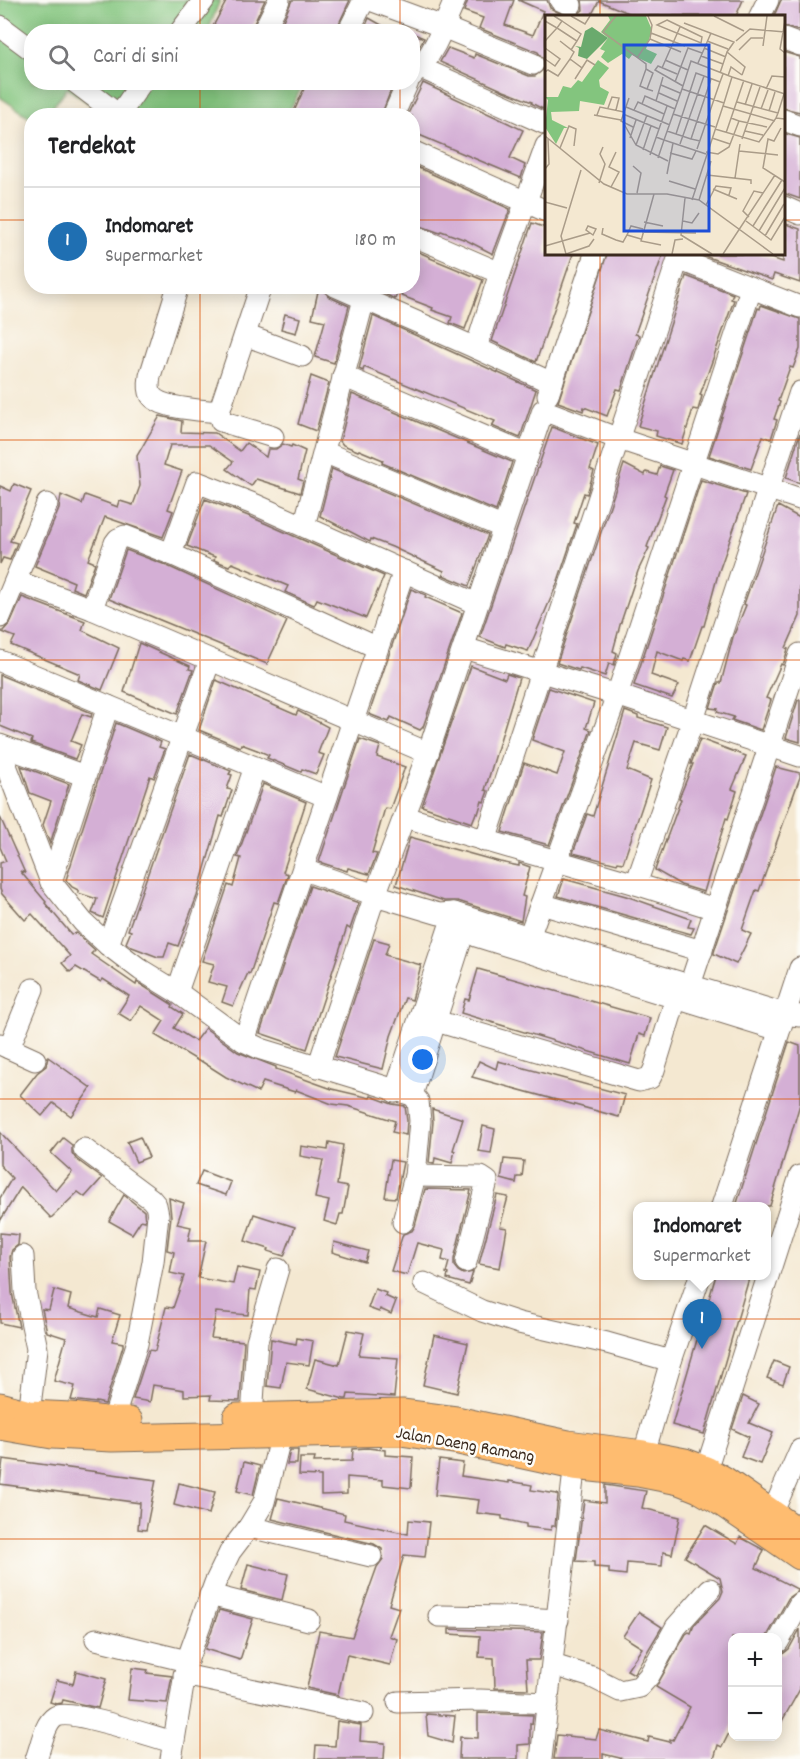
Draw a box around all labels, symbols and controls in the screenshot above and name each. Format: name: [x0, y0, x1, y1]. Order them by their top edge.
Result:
inset map: [545, 15, 785, 255]
search box: [24, 24, 420, 90]
icon: search: [45, 41, 78, 74]
text: Cari di sini: [93, 42, 178, 73]
text: Terdekat: [48, 129, 136, 166]
text: Indomaret: [105, 212, 193, 243]
text: 1: [65, 227, 70, 255]
text: 180 m: [354, 227, 396, 255]
text: Supermarket: [105, 243, 203, 271]
your location: [408, 1045, 437, 1074]
popup: [633, 1202, 771, 1280]
text: Indomaret: [653, 1212, 742, 1243]
text: Supermarket: [653, 1243, 751, 1271]
pin: 1: [682, 1300, 722, 1349]
street label: Jalan Daeng Ramang: [394, 1422, 536, 1471]
map controls: [728, 1633, 782, 1741]
button: +: [728, 1633, 782, 1687]
button: −: [728, 1687, 782, 1741]

